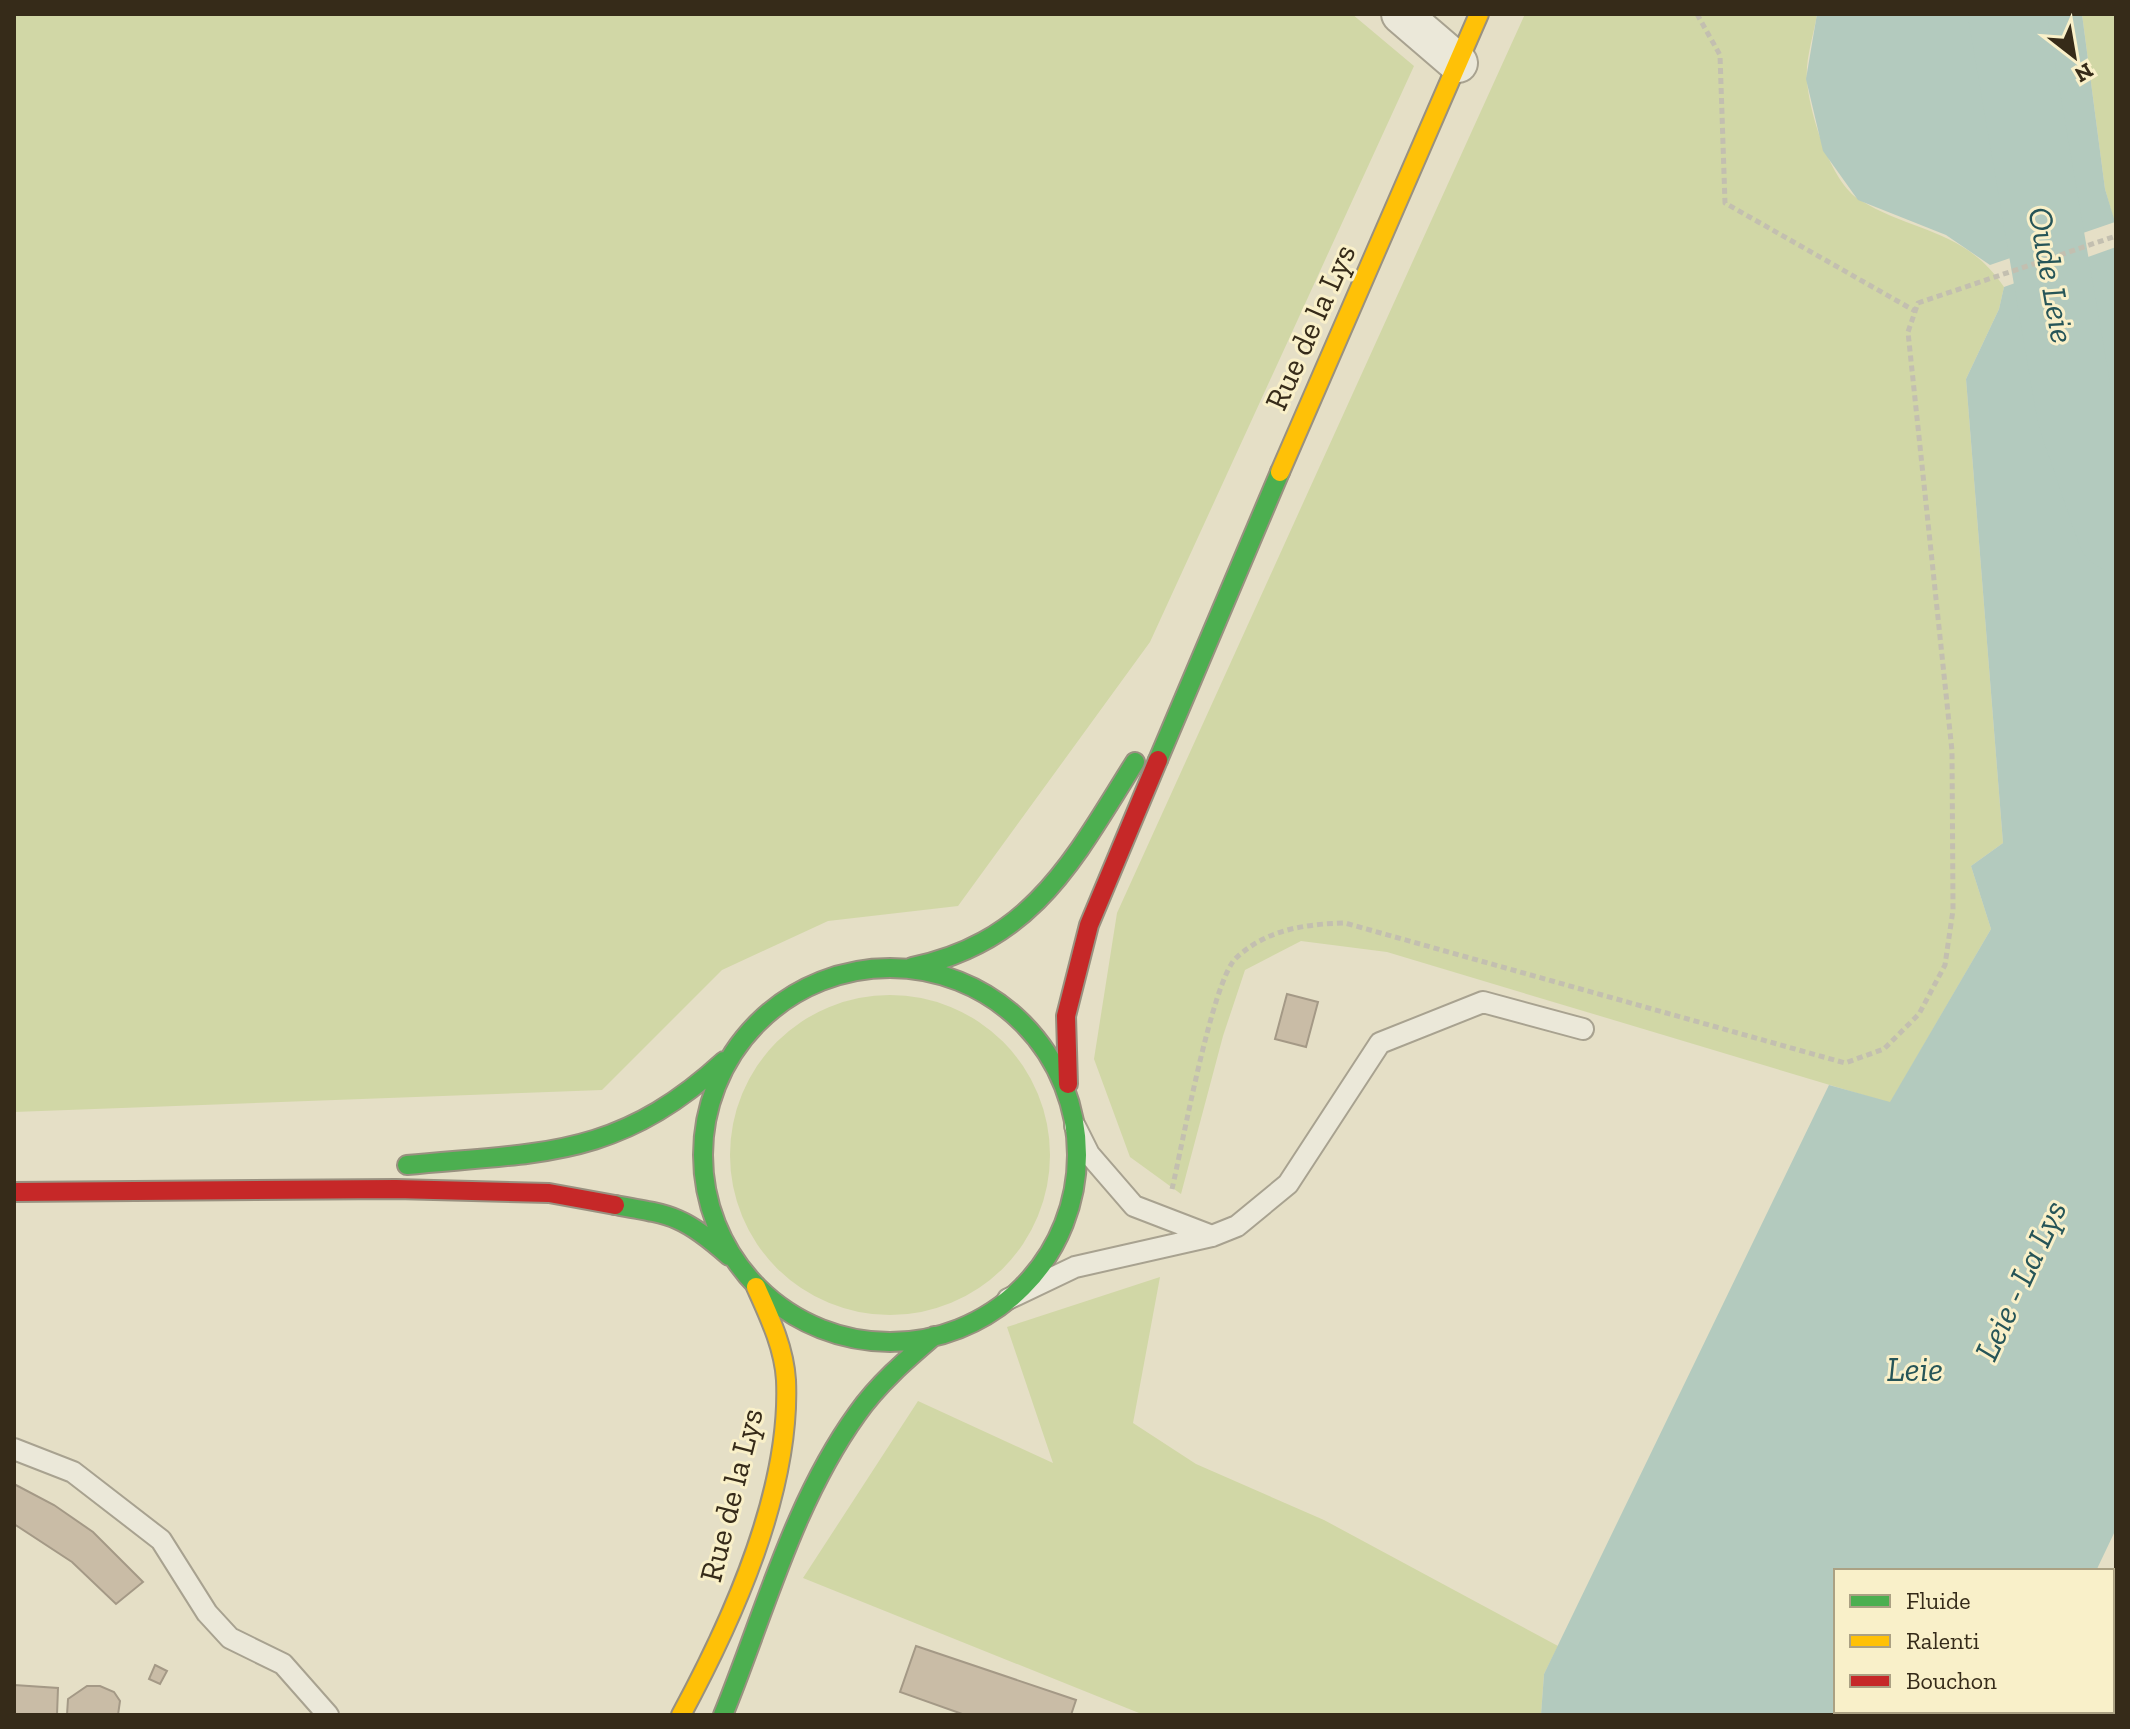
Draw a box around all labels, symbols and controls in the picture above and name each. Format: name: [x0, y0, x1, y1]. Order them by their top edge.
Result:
north arrow: [2034, 16, 2114, 96]
text: N: [2070, 57, 2098, 89]
water label: Oude Leie: [2019, 204, 2084, 347]
street label: Rue de la Lys: [1257, 238, 1363, 416]
water label: Leie - La Lys: [1965, 1194, 2075, 1367]
water label: Leie: [1887, 1349, 1943, 1390]
street label: Rue de la Lys: [691, 1404, 771, 1586]
legend: [1834, 1569, 2114, 1713]
text: Fluide: [1906, 1586, 1970, 1615]
text: Ralenti: [1906, 1626, 1980, 1655]
text: Bouchon: [1906, 1666, 1997, 1695]

